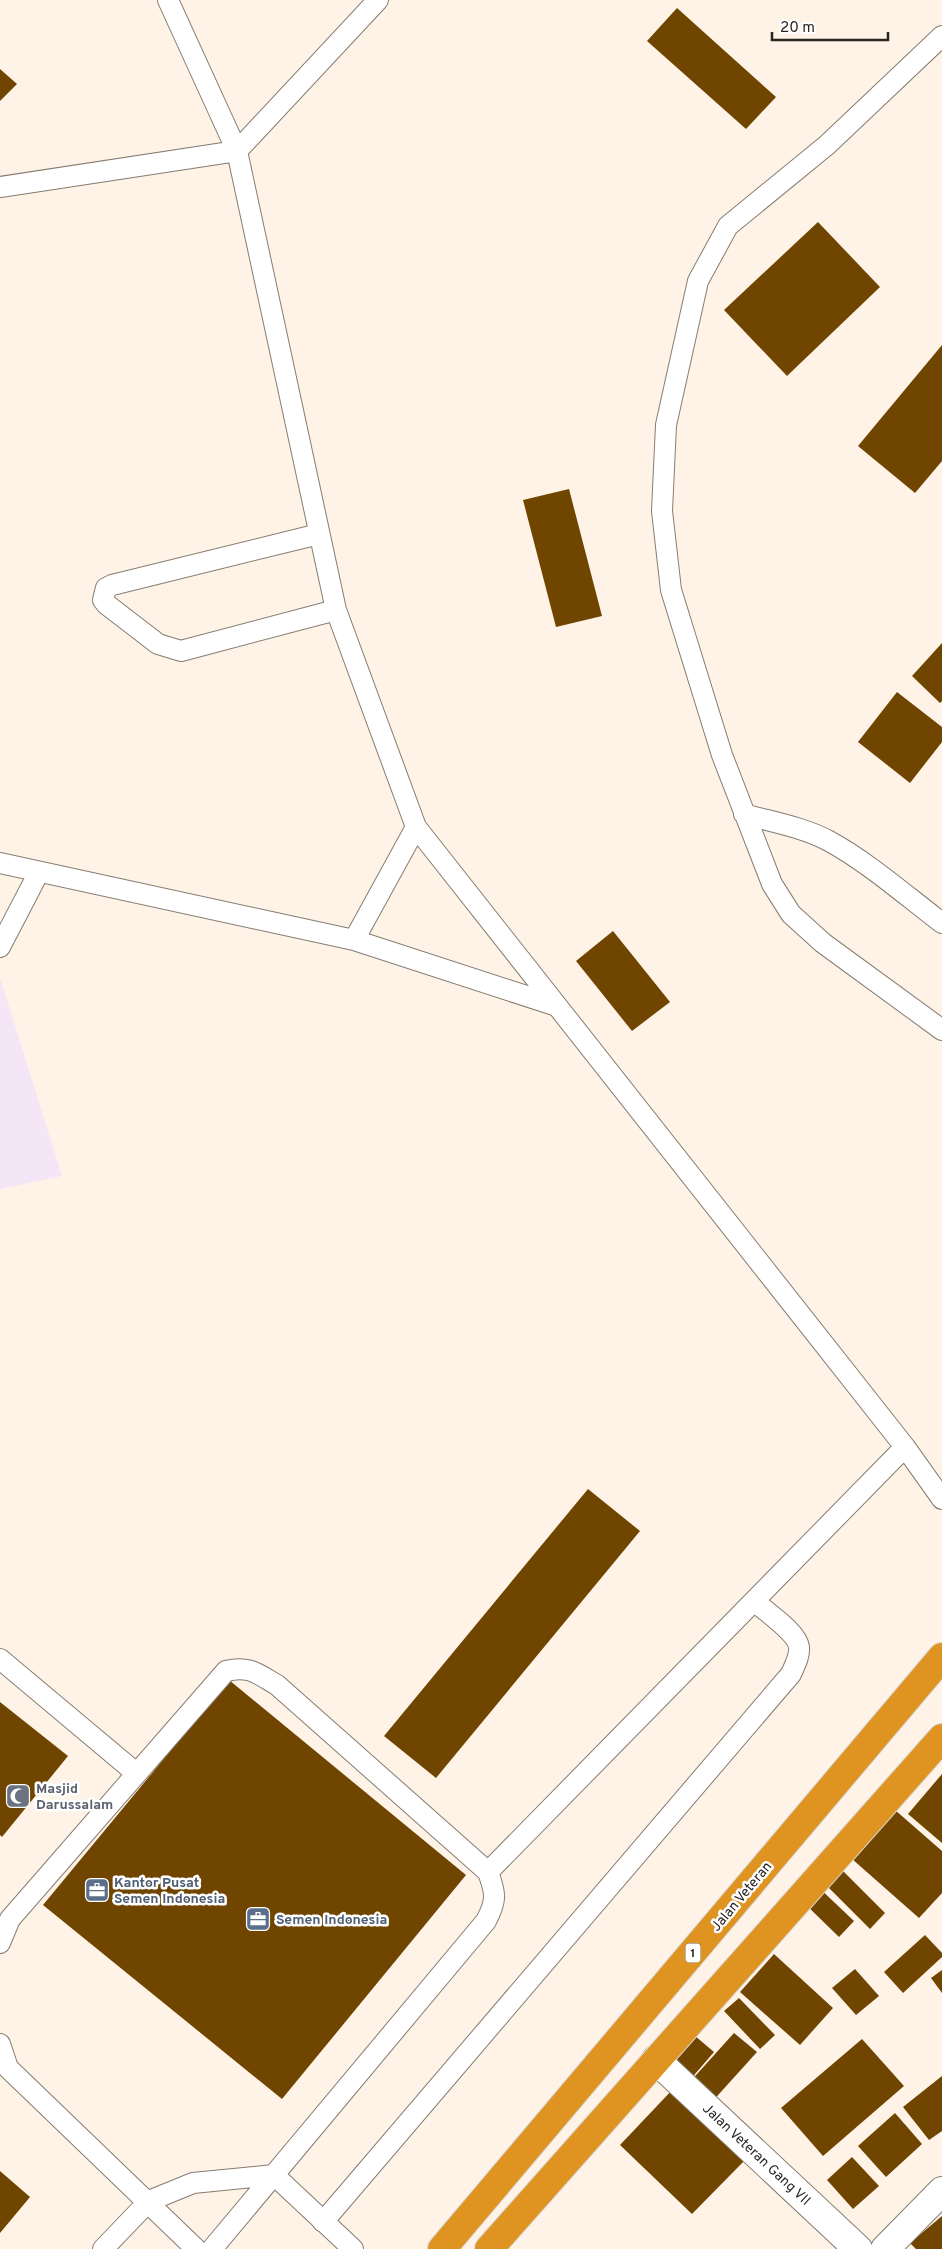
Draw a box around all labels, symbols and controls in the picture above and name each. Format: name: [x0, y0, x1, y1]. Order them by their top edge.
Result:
scale bar: [772, 10, 888, 42]
text: 20 m: [780, 19, 815, 38]
place label: Masjid Darussalam: [36, 1781, 113, 1814]
mosque icon: Masjid Darussalam: [5, 1783, 31, 1809]
street label: Jalan Veteran: [708, 1859, 776, 1935]
place label: Kantor Pusat Semen Indonesia: [114, 1875, 225, 1908]
office icon: Kantor Pusat Semen Indonesia: [84, 1877, 110, 1903]
office icon: Semen Indonesia: [245, 1906, 271, 1932]
place label: Semen Indonesia: [276, 1912, 387, 1929]
road number: 1: [686, 1944, 700, 1962]
street label: Jalan Veteran Gang VII: [698, 2101, 814, 2210]

